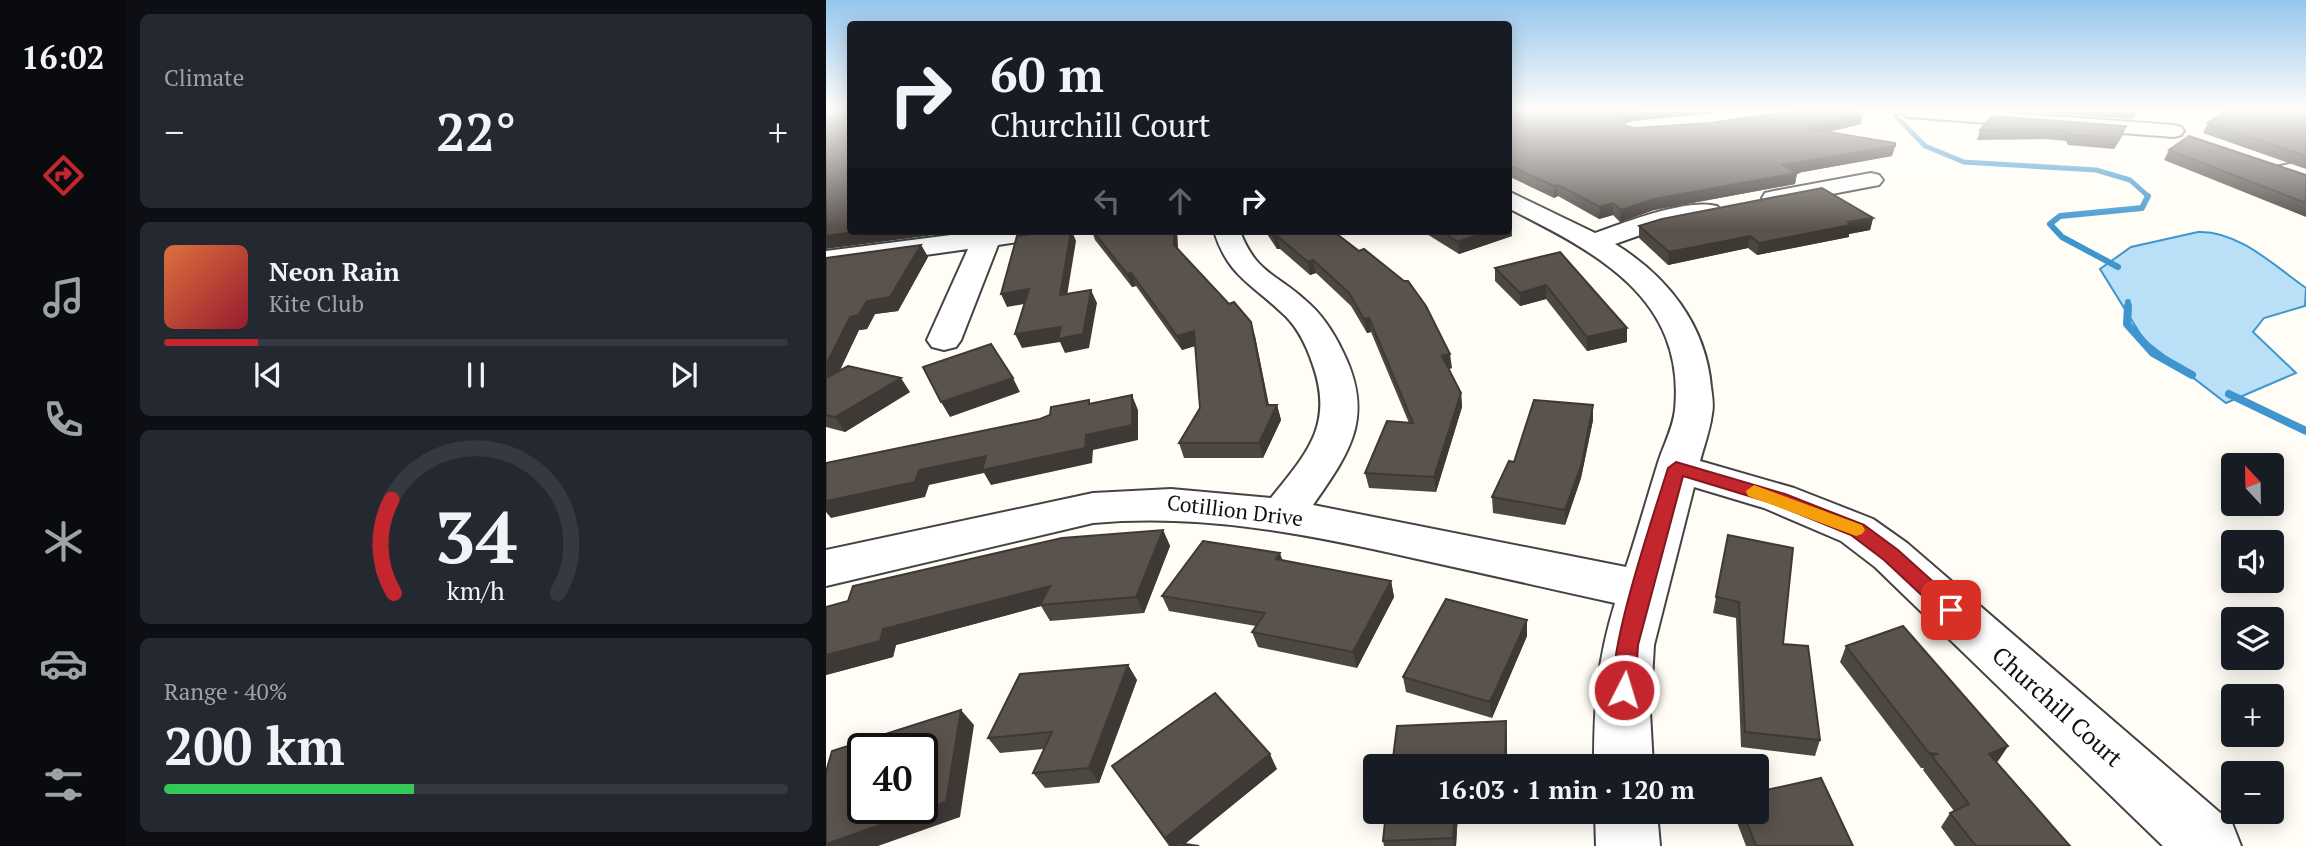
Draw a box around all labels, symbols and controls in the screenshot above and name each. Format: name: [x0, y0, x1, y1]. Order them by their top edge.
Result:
text: 16:02: [21, 36, 105, 78]
text: 60 m: [990, 41, 1104, 106]
icon: right: [875, 49, 966, 140]
text: Climate: [164, 62, 244, 93]
text: 22°: [436, 97, 516, 166]
text: Churchill Court: [990, 104, 1210, 146]
text: −: [164, 107, 184, 157]
text: +: [768, 107, 788, 157]
icon: directions: [39, 151, 88, 200]
icon: left: [1088, 182, 1126, 220]
icon: ahead: [1161, 182, 1199, 220]
icon: right: [1234, 182, 1272, 220]
text: Neon Rain: [269, 254, 400, 288]
icon: music: [39, 273, 88, 322]
text: Kite Club: [269, 288, 364, 319]
icon: previous: [249, 356, 287, 394]
icon: pause: [457, 356, 495, 394]
icon: next: [665, 356, 703, 394]
icon: phone: [39, 395, 88, 444]
north arrow: [2221, 453, 2284, 516]
map controls: [2221, 453, 2284, 824]
text: 34: [435, 487, 517, 584]
street label: Cotillion Drive: [1166, 488, 1305, 532]
icon: climate: [39, 517, 88, 566]
button: sound: [2221, 530, 2284, 593]
text: km/h: [447, 574, 505, 607]
pin: [1921, 580, 1981, 640]
icon: arrive: [1932, 591, 1970, 629]
button: layers: [2221, 607, 2284, 670]
icon: car: [39, 639, 88, 688]
street label: Churchill Court: [1986, 639, 2130, 774]
position arrow: [1587, 653, 1661, 727]
text: Range · 40%: [164, 676, 287, 707]
button: +: [2221, 684, 2284, 747]
text: 200 km: [164, 711, 345, 780]
speed limit sign: 40: [847, 733, 938, 824]
icon: filters: [39, 760, 88, 809]
button: −: [2221, 761, 2284, 824]
text: 16:03 · 1 min · 120 m: [1437, 772, 1695, 806]

